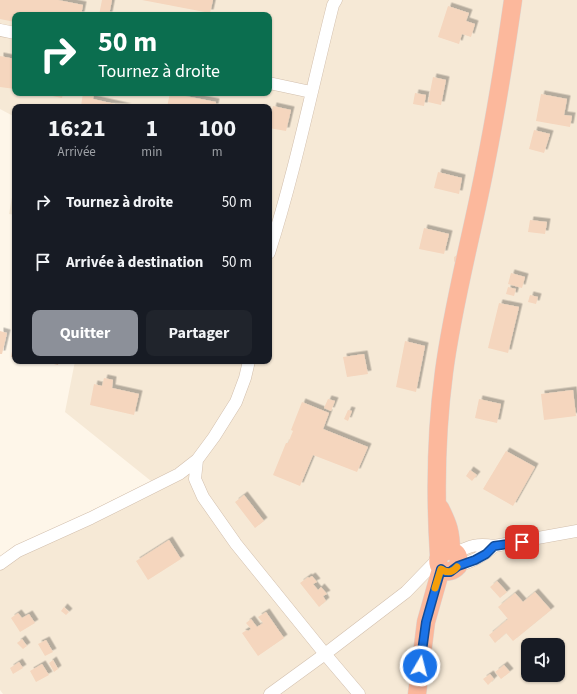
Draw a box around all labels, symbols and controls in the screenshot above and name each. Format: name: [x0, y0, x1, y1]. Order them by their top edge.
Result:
text: 50 m: [98, 22, 157, 62]
icon: right: [32, 28, 84, 80]
text: Tournez à droite: [98, 59, 220, 84]
text: 16:21: [48, 111, 106, 146]
text: 1: [146, 111, 158, 146]
text: 100: [198, 111, 236, 146]
text: Arrivée: [58, 143, 96, 161]
text: min: [141, 143, 162, 161]
text: m: [212, 143, 223, 161]
icon: right: [32, 191, 54, 213]
text: Tournez à droite: [66, 192, 173, 213]
text: 50 m: [222, 192, 252, 213]
icon: arrive: [32, 251, 54, 273]
text: Arrivée à destination: [66, 252, 203, 273]
text: 50 m: [222, 252, 252, 273]
button: Quitter: [32, 310, 138, 356]
button: Partager: [146, 310, 252, 356]
pin: [505, 525, 539, 559]
icon: arrive: [511, 531, 533, 553]
map controls: [521, 638, 565, 682]
button: sound: [521, 638, 565, 682]
position arrow: [399, 645, 441, 687]

